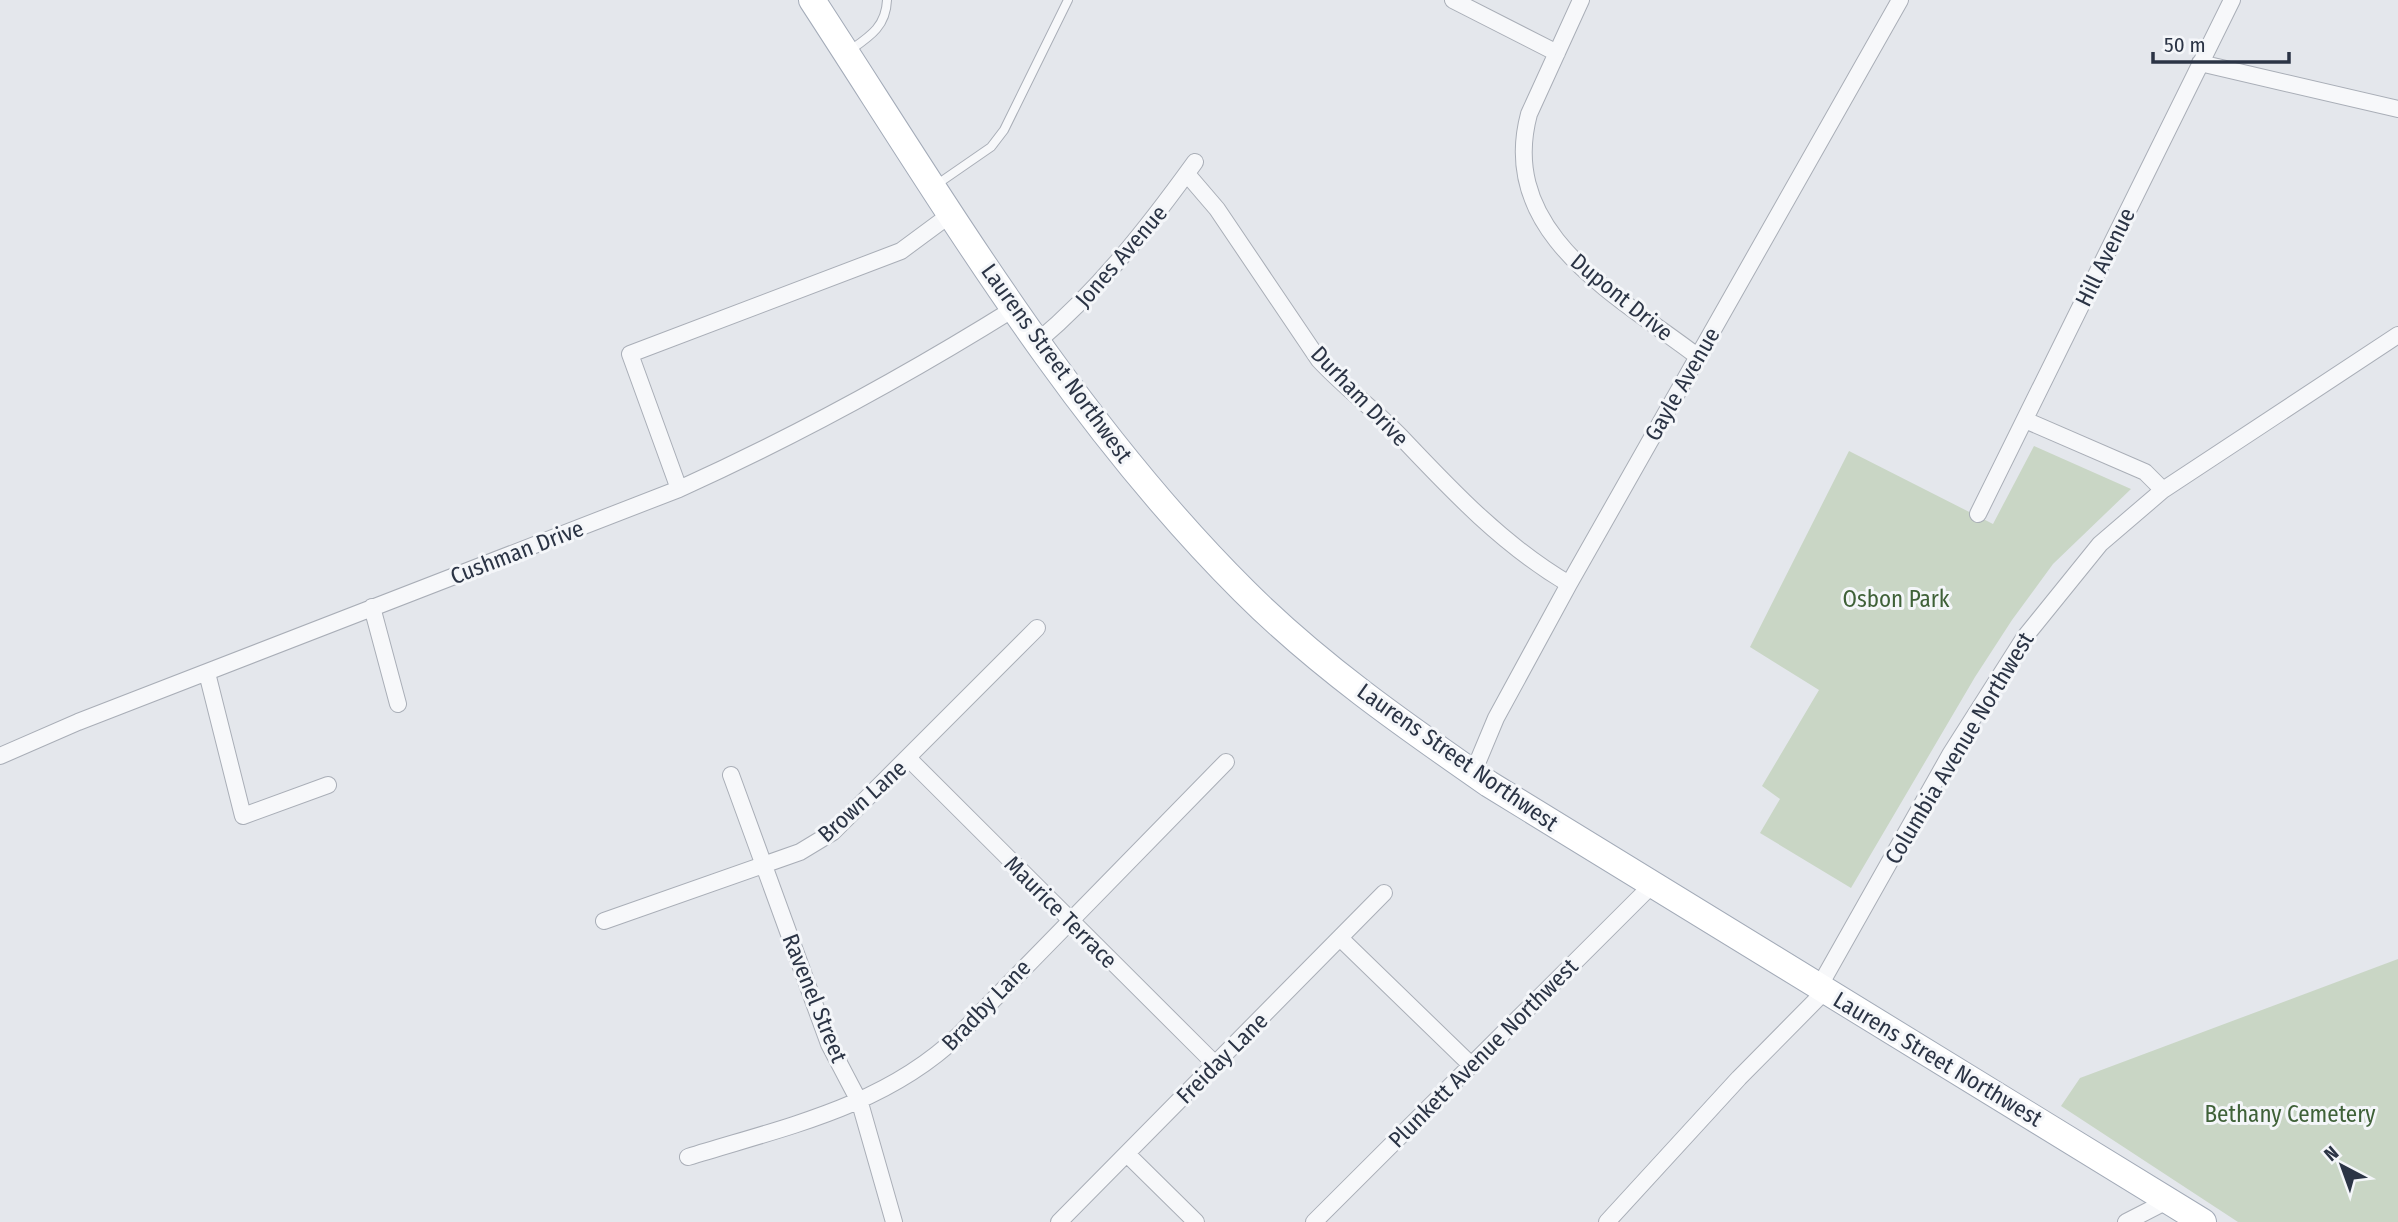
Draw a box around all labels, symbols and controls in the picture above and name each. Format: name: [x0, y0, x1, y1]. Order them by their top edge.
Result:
scale bar: [2153, 21, 2290, 65]
text: 50 m: [2164, 32, 2206, 58]
street label: Jones Avenue: [1069, 199, 1173, 313]
street label: Hill Avenue: [2069, 203, 2141, 311]
street label: Dupont Drive: [1565, 247, 1679, 347]
street label: Laurens Street Northwest: [975, 258, 1139, 468]
street label: Gayle Avenue: [1638, 322, 1726, 446]
street label: Durham Drive: [1305, 340, 1415, 452]
street label: Cushman Drive: [446, 514, 588, 590]
park label: Osbon Park: [1843, 585, 1950, 613]
street label: Columbia Avenue Northwest: [1879, 626, 2040, 869]
street label: Laurens Street Northwest: [1352, 677, 1564, 837]
street label: Brown Lane: [812, 754, 912, 848]
street label: Maurice Terrace: [999, 850, 1123, 974]
street label: Ravenel Street: [776, 930, 854, 1067]
street label: Plunkett Avenue Northwest: [1382, 952, 1584, 1154]
street label: Bradby Lane: [936, 954, 1036, 1056]
street label: Laurens Street Northwest: [1828, 985, 2048, 1133]
street label: Freiday Lane: [1171, 1007, 1273, 1109]
park label: Bethany Cemetery: [2205, 1100, 2376, 1128]
north arrow: [2307, 1131, 2377, 1201]
text: N: [2319, 1141, 2343, 1166]

